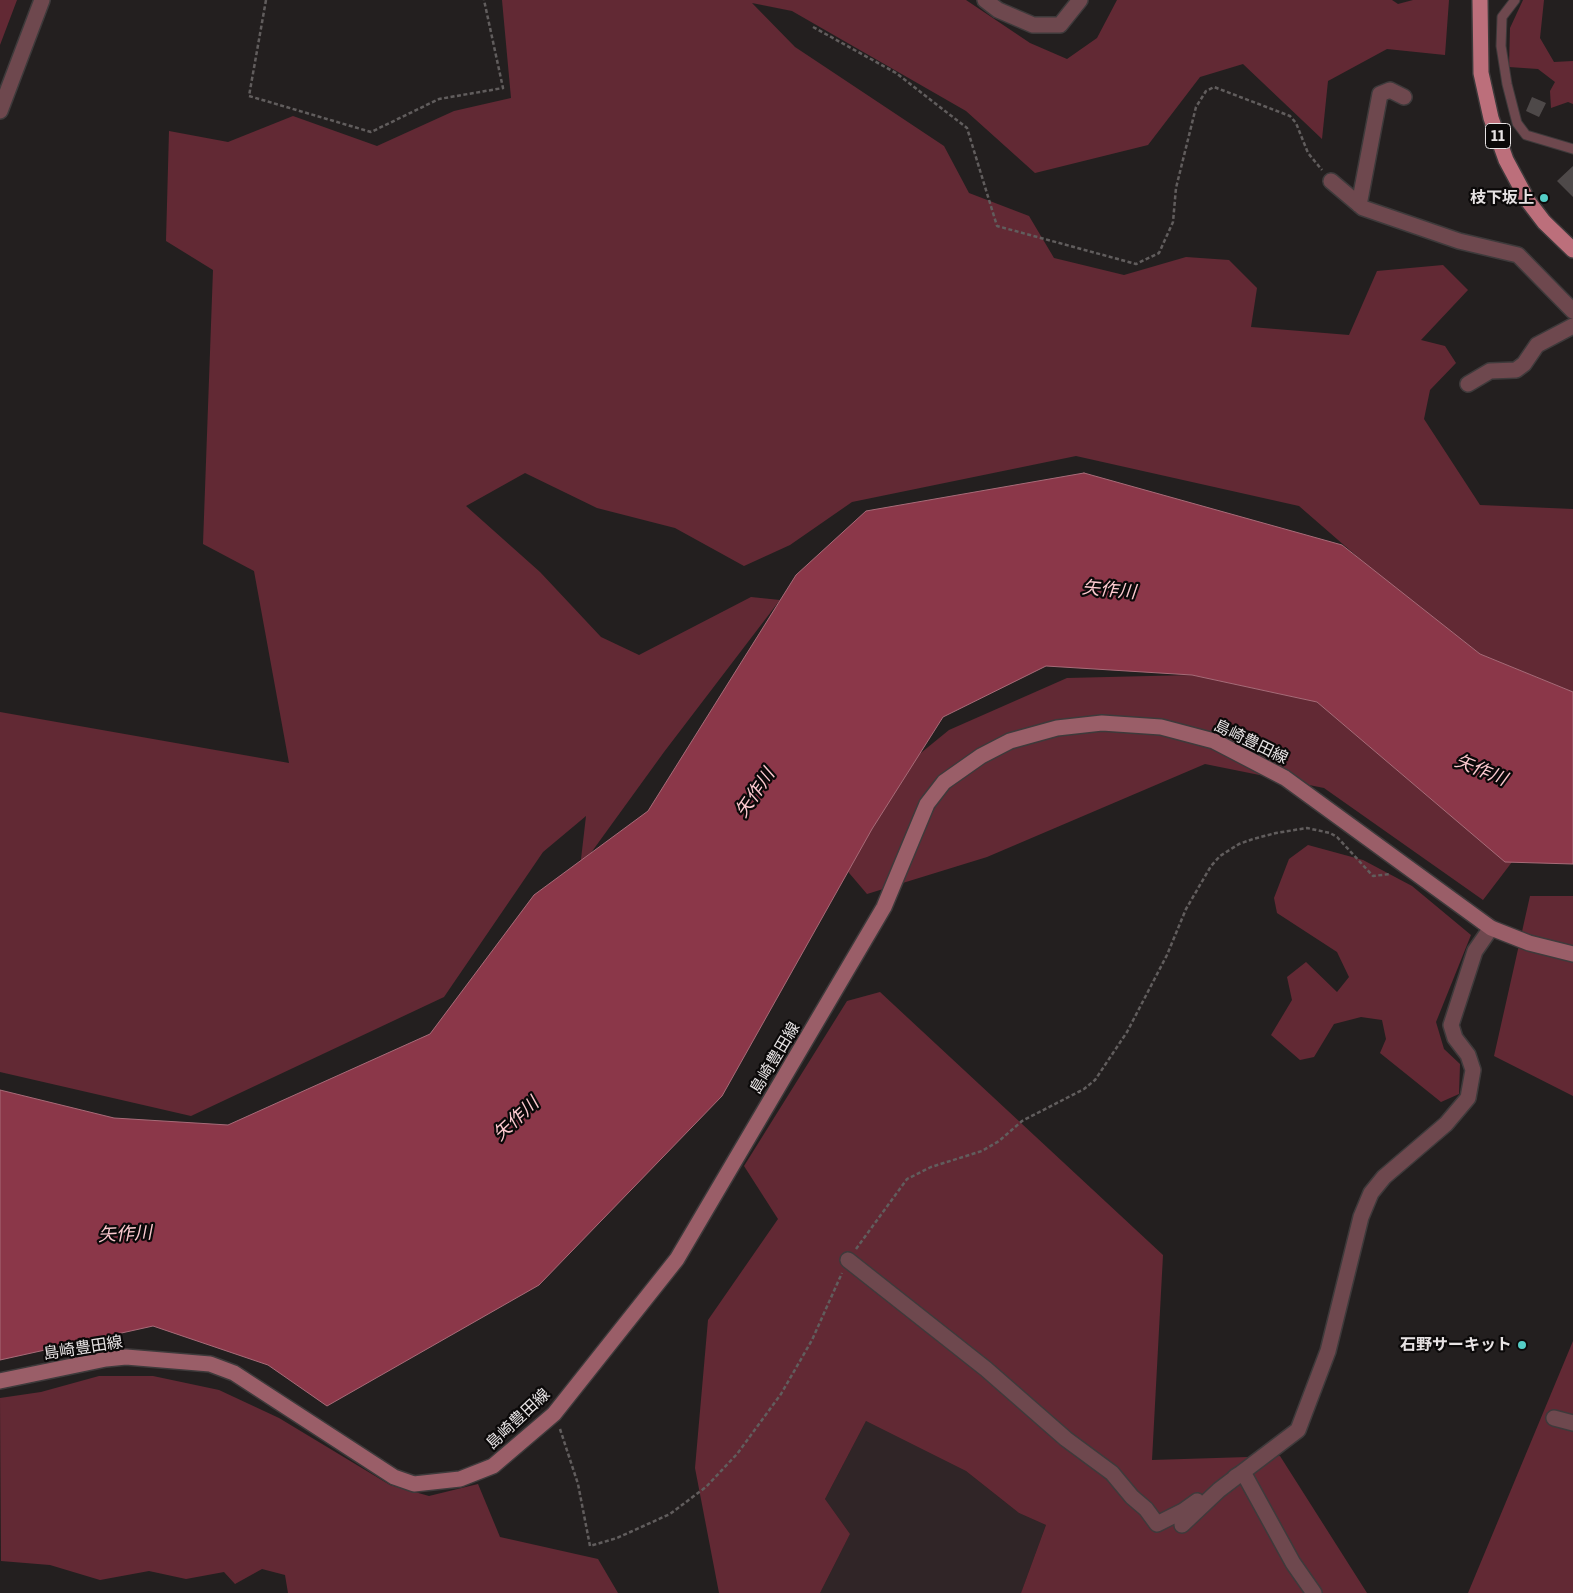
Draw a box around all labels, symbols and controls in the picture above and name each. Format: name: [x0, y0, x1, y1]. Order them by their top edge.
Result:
road number: 11: [1486, 124, 1510, 148]
place label: 枝下坂上: [1470, 188, 1534, 208]
marker: 枝下坂上: [1538, 192, 1550, 204]
water label: 矢作川: [1081, 577, 1137, 603]
street label: 島崎豊田線: [1211, 716, 1291, 768]
water label: 矢作川: [1452, 750, 1510, 790]
water label: 矢作川: [731, 765, 779, 821]
street label: 島崎豊田線: [746, 1019, 804, 1097]
water label: 矢作川: [489, 1093, 543, 1145]
water label: 矢作川: [97, 1222, 153, 1246]
street label: 島崎豊田線: [42, 1332, 124, 1364]
place label: 石野サーキット: [1400, 1335, 1512, 1355]
marker: 石野サーキット: [1516, 1339, 1528, 1351]
street label: 島崎豊田線: [482, 1385, 554, 1453]

